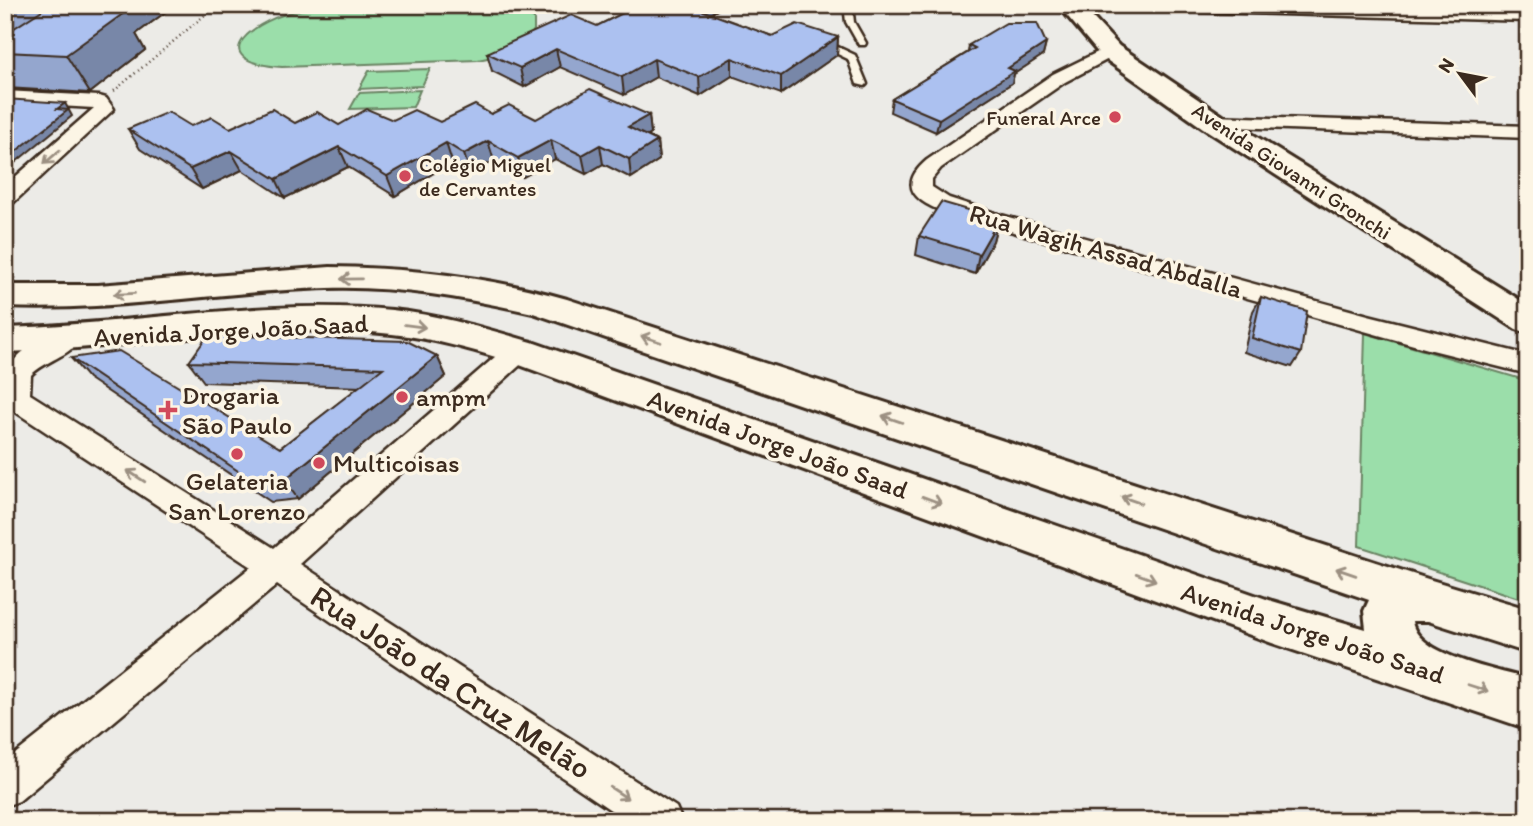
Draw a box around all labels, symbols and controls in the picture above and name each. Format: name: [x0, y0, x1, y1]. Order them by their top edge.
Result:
north arrow: [1424, 38, 1494, 108]
text: N: [1433, 54, 1459, 77]
street label: Avenida Giovanni Gronchi: [1188, 97, 1396, 245]
place label: Funeral Arce: [986, 105, 1101, 130]
marker: Funeral Arce: [1107, 109, 1123, 125]
one-way arrow: [43, 149, 61, 165]
place label: Colégio Miguel de Cervantes: [419, 152, 551, 201]
marker: Colégio Miguel de Cervantes: [397, 168, 413, 184]
street label: Rua Wagih Assad Abdalla: [966, 197, 1247, 305]
one-way arrow: [340, 272, 363, 285]
one-way arrow: [113, 287, 136, 300]
street label: Avenida Jorge João Saad: [93, 307, 370, 353]
one-way arrow: [403, 320, 426, 333]
one-way arrow: [640, 332, 662, 344]
place label: Drogaria São Paulo: [182, 379, 292, 441]
place label: ampm: [416, 381, 486, 413]
street label: Avenida Jorge João Saad: [643, 382, 913, 506]
marker: ampm: [394, 389, 410, 405]
marker: Drogaria São Paulo: [160, 402, 176, 418]
one-way arrow: [881, 412, 903, 425]
marker: Gelateria San Lorenzo: [229, 446, 245, 462]
place label: Multicoisas: [333, 447, 460, 479]
marker: Multicoisas: [311, 455, 327, 471]
place label: Gelateria San Lorenzo: [168, 465, 306, 527]
one-way arrow: [127, 469, 146, 484]
one-way arrow: [1120, 493, 1142, 505]
one-way arrow: [921, 494, 943, 507]
one-way arrow: [1336, 565, 1358, 577]
one-way arrow: [1135, 572, 1157, 584]
street label: Avenida Jorge João Saad: [1177, 575, 1449, 691]
street label: Rua João da Cruz Melão: [303, 577, 599, 787]
one-way arrow: [1467, 682, 1489, 695]
one-way arrow: [609, 785, 628, 800]

